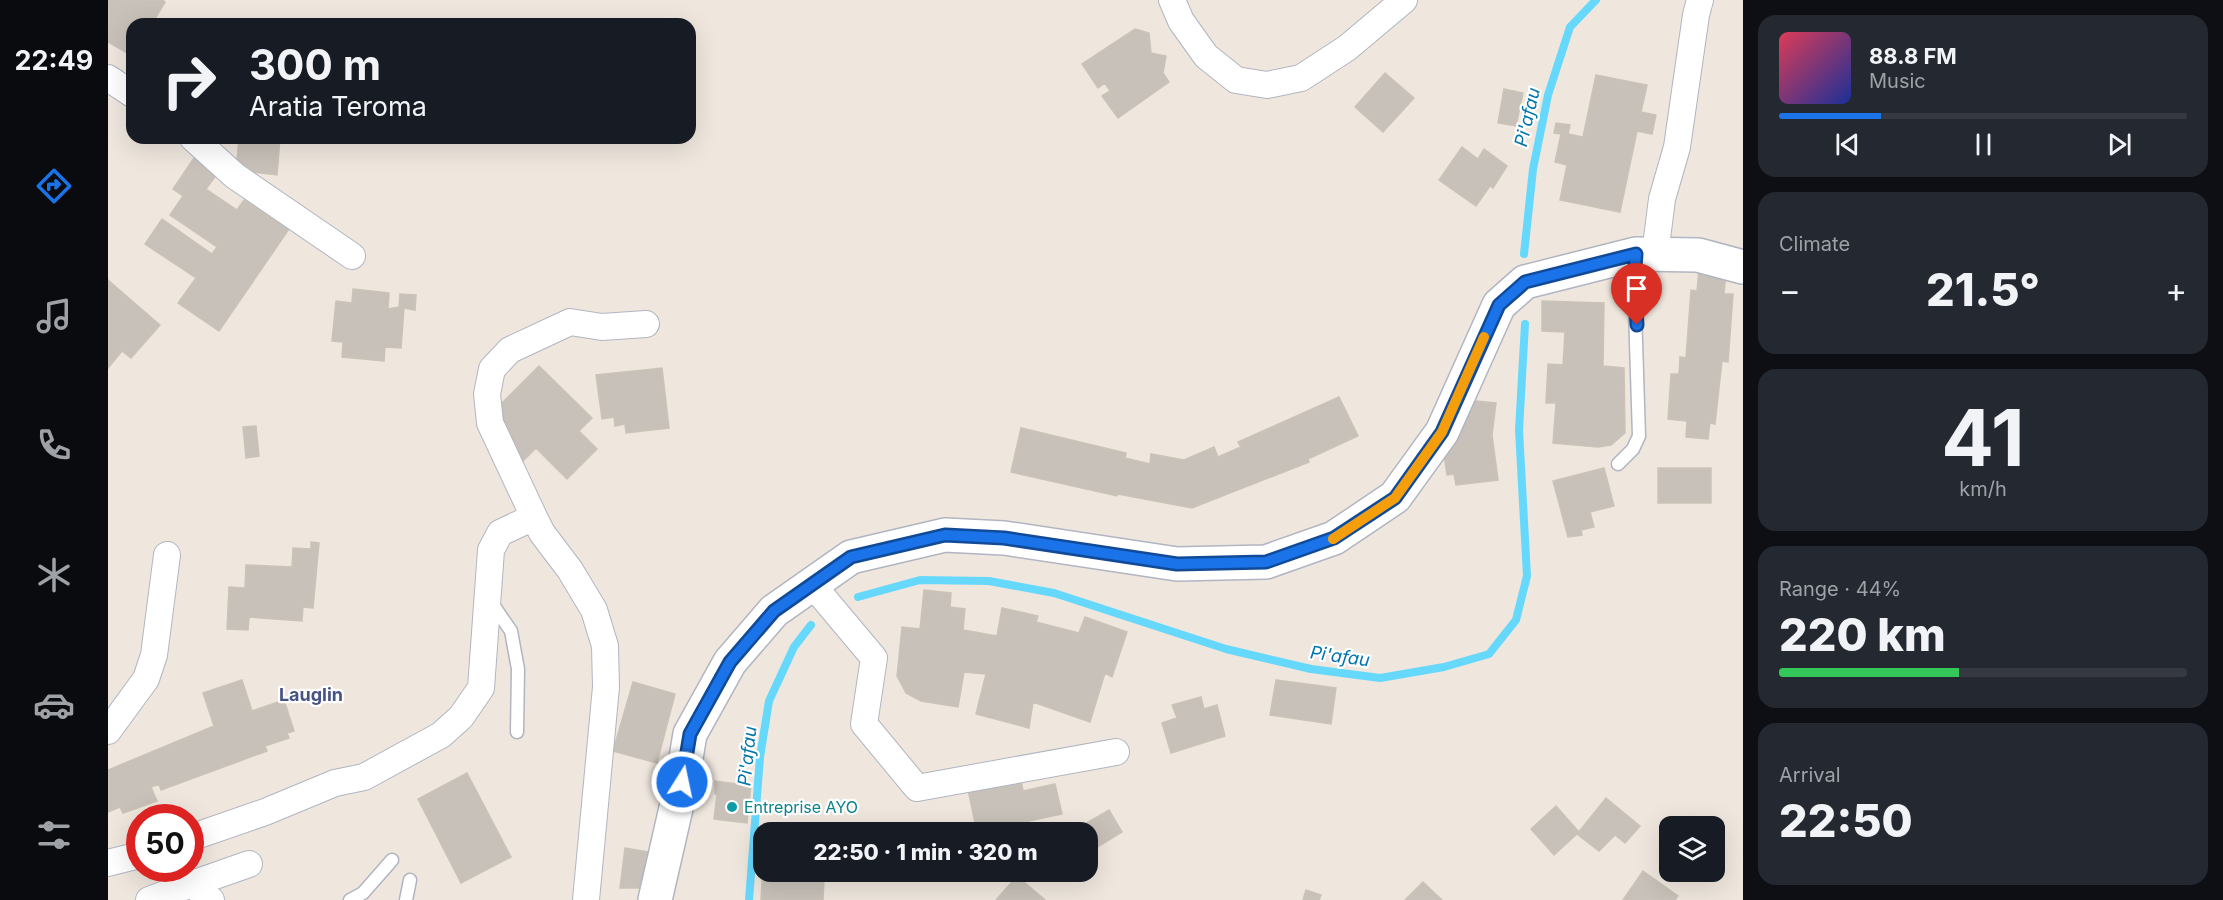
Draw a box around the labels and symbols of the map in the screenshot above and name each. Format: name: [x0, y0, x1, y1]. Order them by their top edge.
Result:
water label: Pi'afau: [1510, 85, 1544, 149]
pin: [1611, 263, 1662, 325]
water label: Pi'afau: [1309, 641, 1371, 671]
district label: Lauglin: [279, 684, 343, 705]
water label: Pi'afau: [733, 725, 761, 787]
position arrow: [650, 750, 714, 814]
place label: Entreprise AYO: [744, 797, 858, 817]
marker: Entreprise AYO: [725, 800, 739, 814]
speed limit sign: 50: [126, 804, 204, 882]

